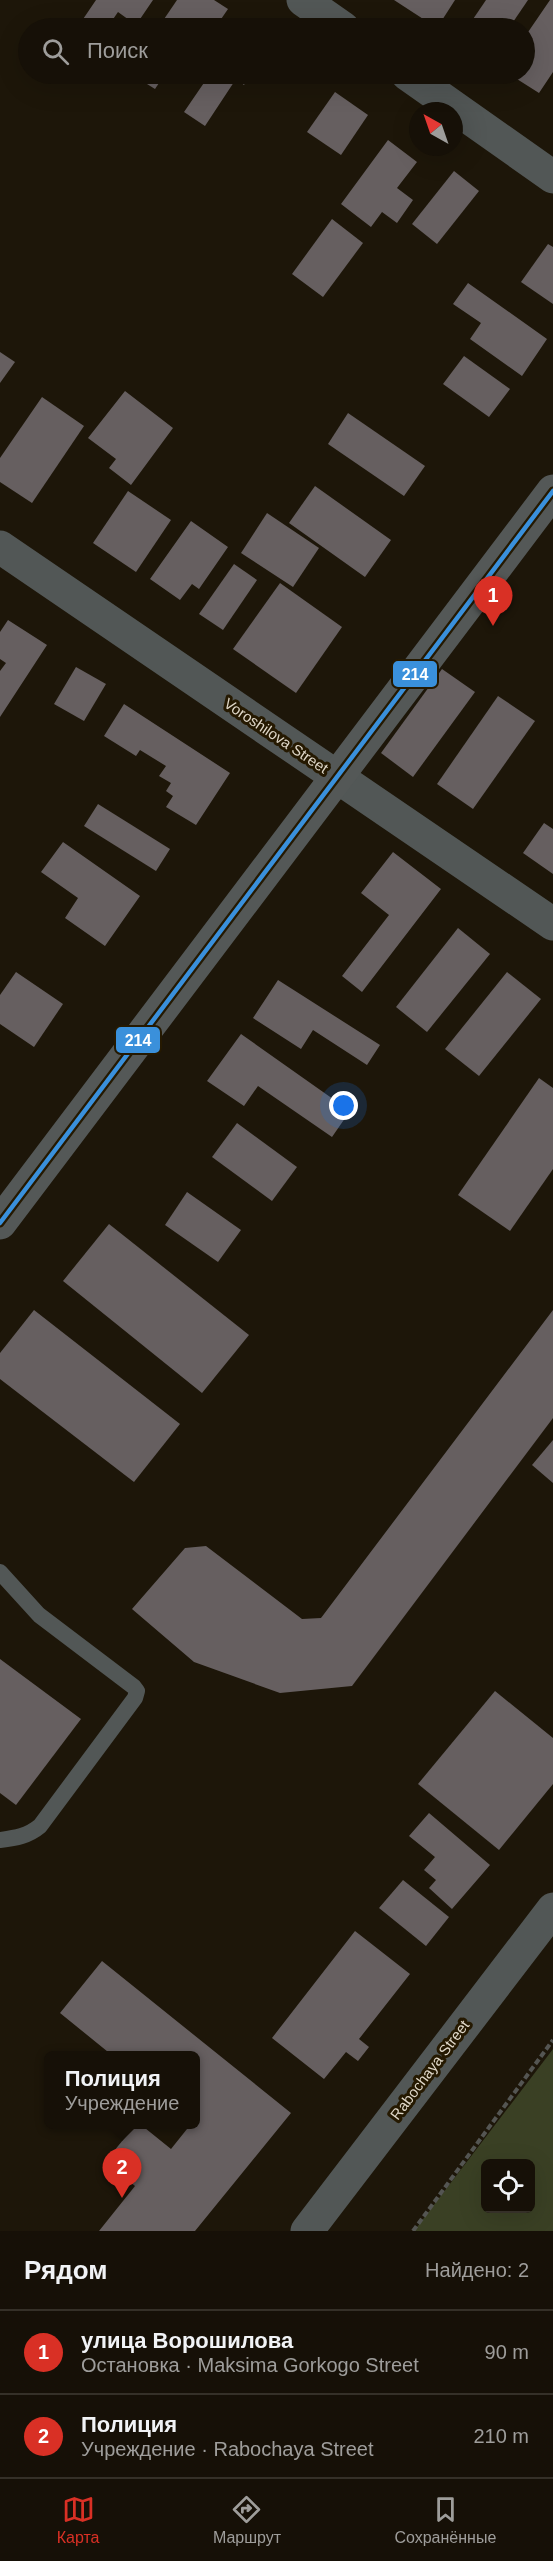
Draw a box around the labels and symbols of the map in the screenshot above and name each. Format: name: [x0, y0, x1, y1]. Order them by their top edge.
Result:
north arrow: [409, 102, 463, 156]
pin: 1: [474, 576, 512, 626]
line badge: 214: [392, 660, 438, 688]
text: 214: [402, 666, 428, 683]
street label: Voroshilova Street: [221, 694, 332, 777]
line badge: 214: [115, 1026, 161, 1054]
text: 214: [125, 1032, 151, 1049]
your location: [329, 1091, 358, 1120]
street label: Rabochaya Street: [387, 2016, 473, 2123]
pin: 2: [102, 2148, 142, 2198]

